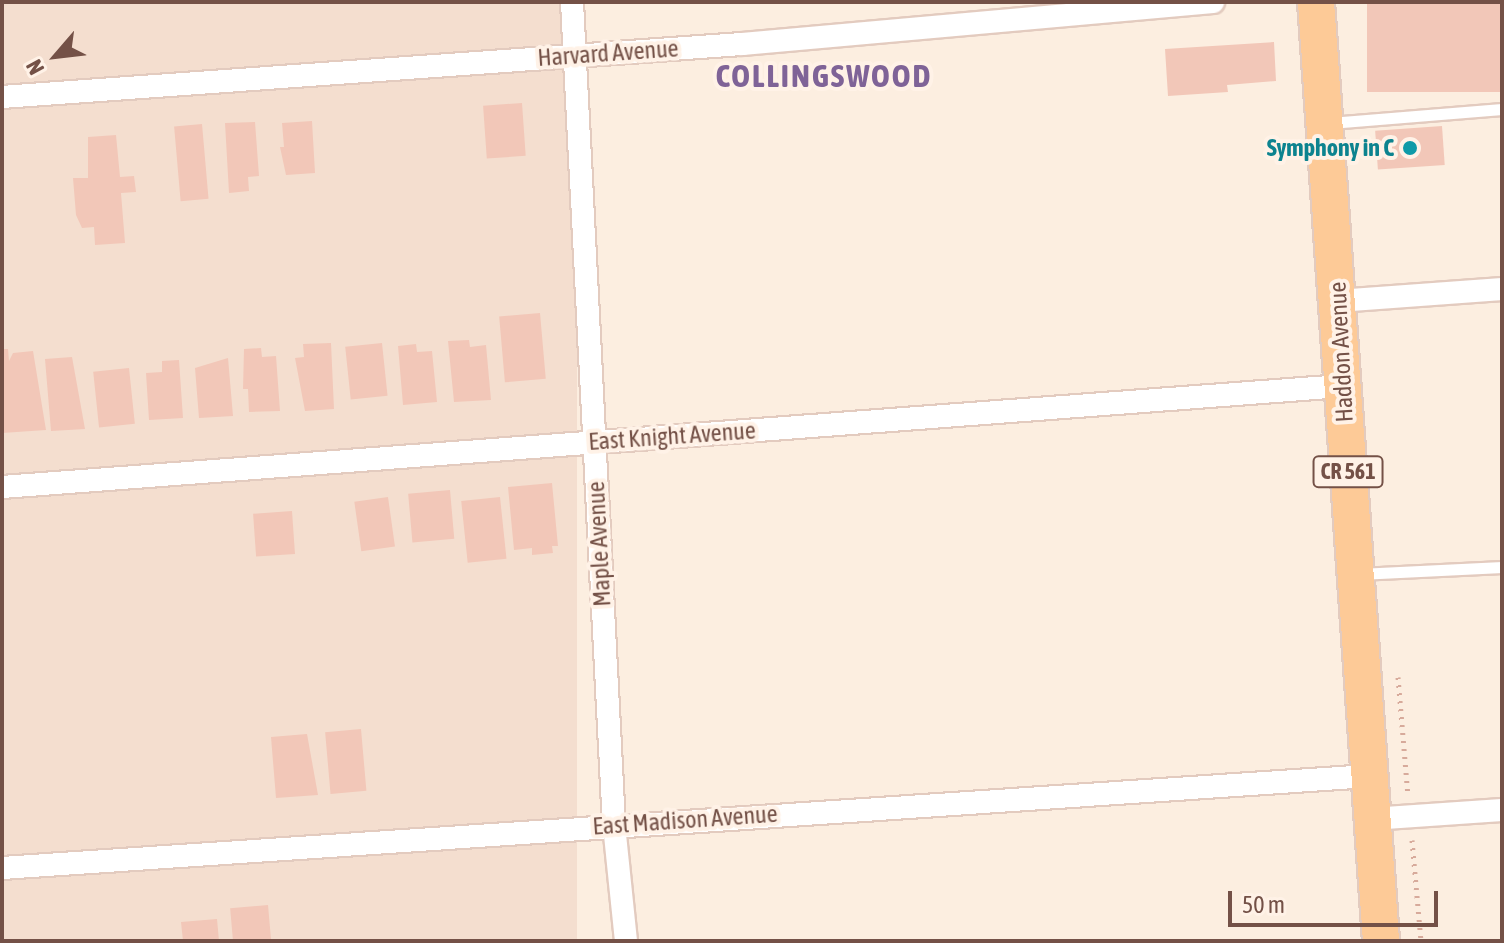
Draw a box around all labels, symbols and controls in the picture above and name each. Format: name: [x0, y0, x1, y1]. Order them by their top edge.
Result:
north arrow: [16, 16, 96, 96]
street label: Harvard Avenue: [537, 34, 679, 72]
text: N: [20, 55, 49, 79]
district label: COLLINGSWOOD: [716, 57, 932, 95]
place label: Symphony in C: [1267, 134, 1394, 162]
marker: Symphony in C: [1401, 139, 1419, 157]
street label: Haddon Avenue: [1323, 281, 1359, 423]
street label: East Knight Avenue: [587, 416, 757, 456]
road number: CR 561: [1312, 454, 1384, 490]
street label: Maple Avenue: [581, 481, 617, 607]
street label: East Madison Avenue: [592, 799, 778, 841]
scale bar: [1232, 875, 1442, 925]
text: 50 m: [1242, 891, 1285, 918]

